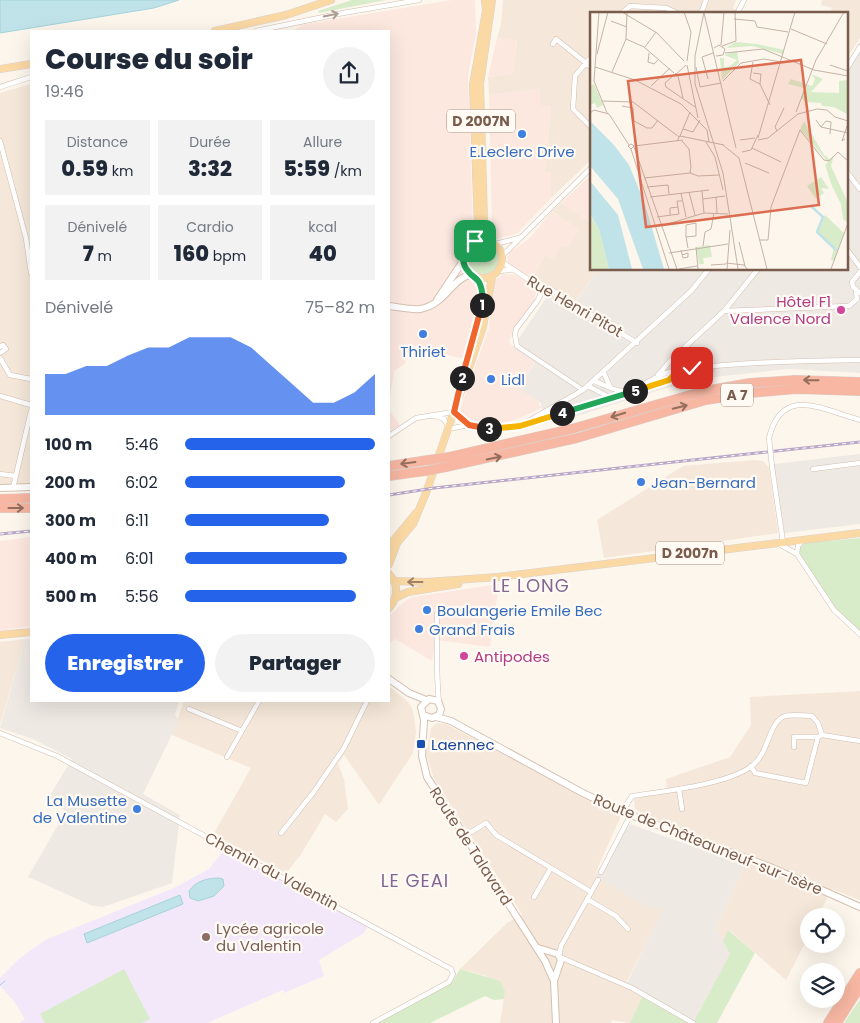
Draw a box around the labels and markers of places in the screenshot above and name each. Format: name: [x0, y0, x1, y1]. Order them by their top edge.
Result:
marker: E.Leclerc Drive: [516, 128, 528, 140]
place label: E.Leclerc Drive: [469, 141, 575, 162]
pin: [454, 220, 496, 262]
place label: Hôtel F1 Valence Nord: [730, 291, 831, 329]
pin: 1: [470, 292, 494, 318]
marker: Hôtel F1 Valence Nord: [835, 304, 847, 316]
marker: Thiriet: [417, 328, 429, 340]
place label: Thiriet: [400, 341, 446, 362]
pin: [671, 347, 713, 389]
pin: 2: [450, 366, 474, 390]
place label: Lidl: [501, 369, 525, 390]
marker: Lidl: [485, 373, 497, 385]
pin: 5: [622, 378, 648, 404]
pin: 4: [550, 400, 574, 426]
pin: 3: [476, 416, 502, 442]
place label: Jean-Bernard: [651, 472, 756, 493]
marker: Jean-Bernard: [635, 476, 647, 488]
place label: Boulangerie Emile Bec: [437, 600, 602, 621]
marker: Boulangerie Emile Bec: [421, 604, 433, 616]
place label: Grand Frais: [429, 619, 515, 640]
marker: Grand Frais: [413, 623, 425, 635]
place label: Antipodes: [474, 646, 550, 667]
marker: Antipodes: [458, 650, 470, 662]
place label: Laennec: [431, 734, 495, 755]
marker: Laennec: [415, 738, 427, 750]
place label: La Musette de Valentine: [33, 790, 127, 828]
marker: La Musette de Valentine: [131, 803, 143, 815]
place label: Lycée agricole du Valentin: [216, 918, 324, 956]
marker: Lycée agricole du Valentin: [200, 931, 212, 943]

